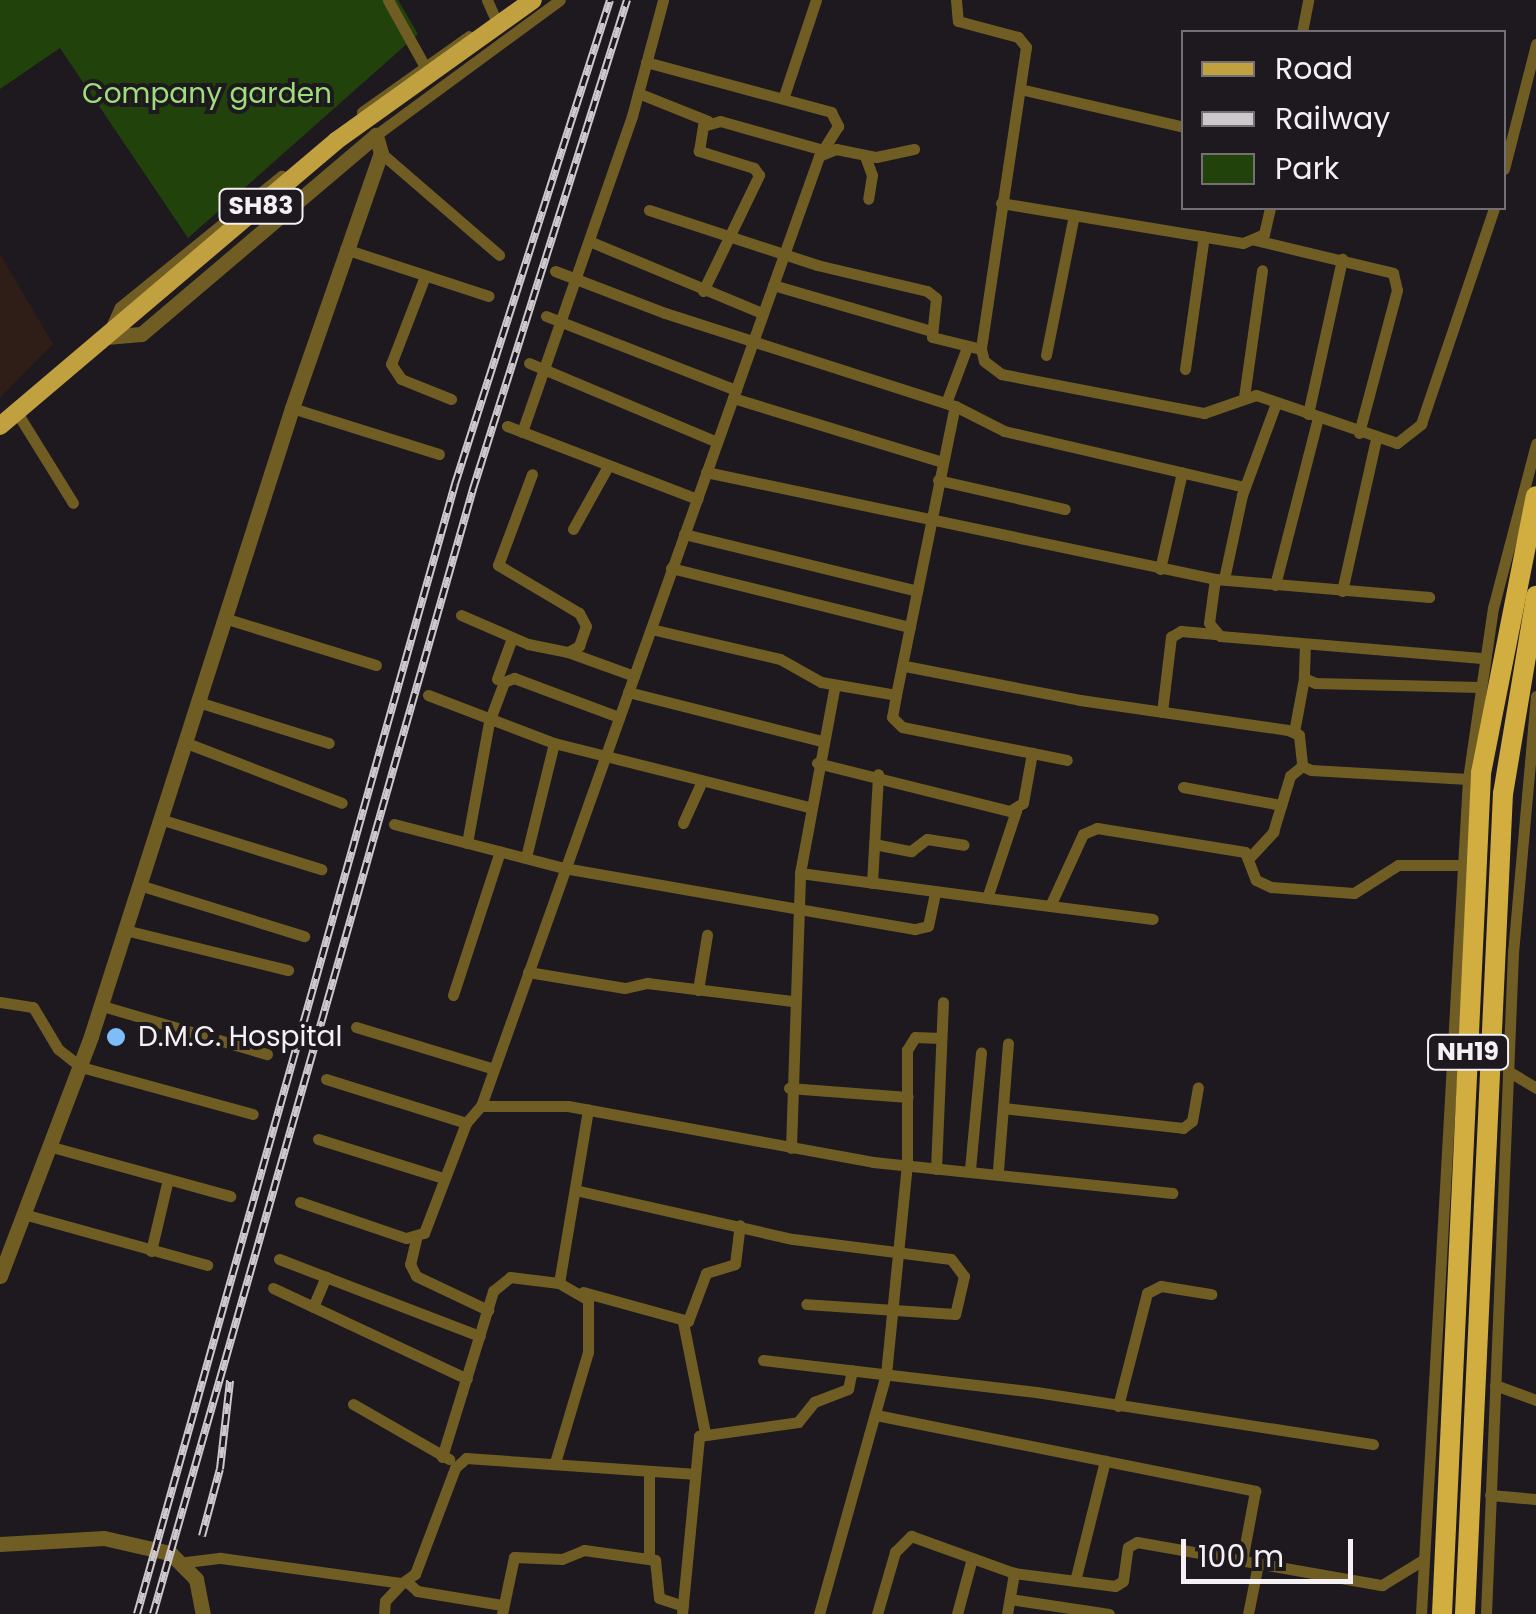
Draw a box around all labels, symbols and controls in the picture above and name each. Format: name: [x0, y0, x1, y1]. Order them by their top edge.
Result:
legend: [1181, 30, 1506, 210]
text: Road: [1275, 47, 1353, 90]
park label: Company garden: [82, 77, 332, 111]
text: Railway: [1275, 97, 1390, 140]
text: Park: [1275, 147, 1339, 190]
road number: SH83: [218, 186, 304, 226]
place label: D.M.C. Hospital: [138, 1020, 342, 1054]
marker: D.M.C. Hospital: [103, 1024, 129, 1050]
road number: NH19: [1426, 1032, 1510, 1072]
scale bar: [1186, 1519, 1358, 1581]
text: 100 m: [1198, 1535, 1284, 1578]

